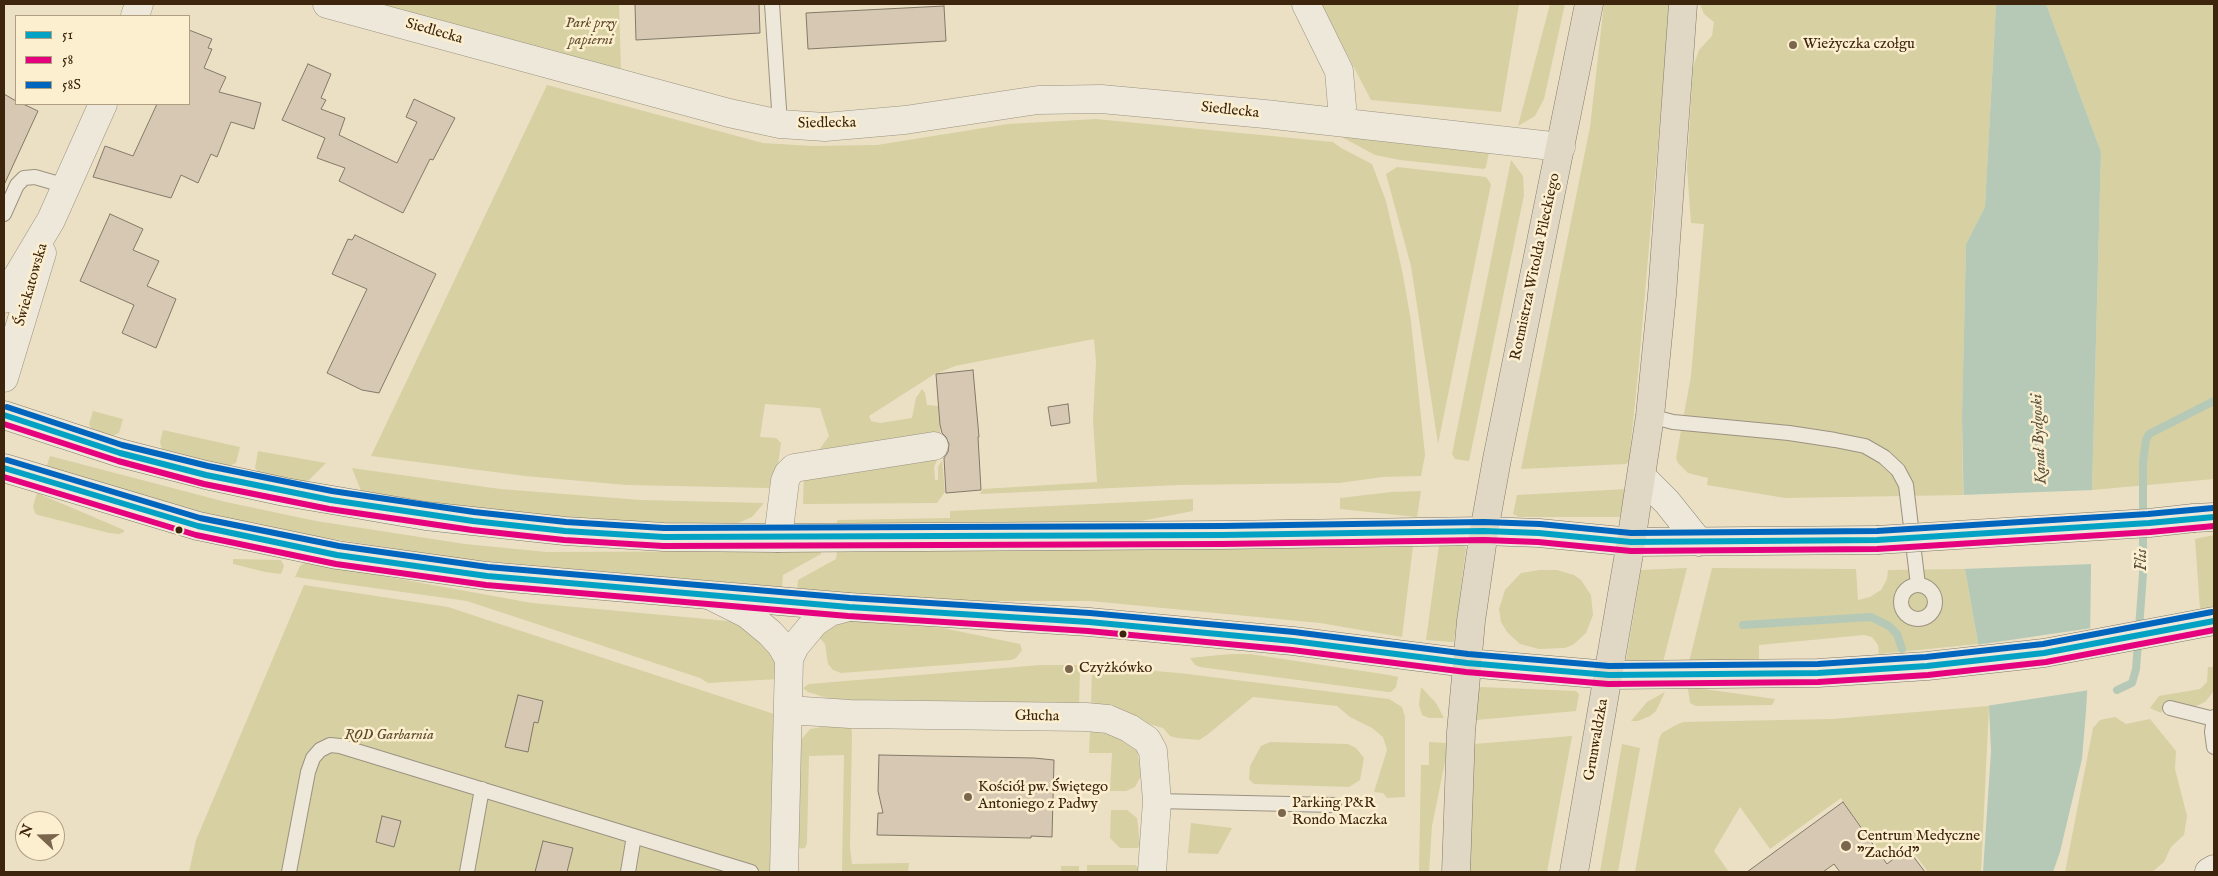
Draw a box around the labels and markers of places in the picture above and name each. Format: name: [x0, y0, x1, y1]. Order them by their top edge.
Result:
place label: Wieżyczka czołgu: [1803, 36, 1915, 54]
marker: Wieżyczka czołgu: [1787, 39, 1799, 51]
unlabelled marker: [174, 525, 184, 535]
unlabelled marker: [1118, 629, 1128, 639]
place label: Czyżkówko: [1079, 660, 1152, 678]
marker: Czyżkówko: [1063, 663, 1075, 675]
place label: Kościół pw. Świętego Antoniego z Padwy: [978, 779, 1108, 814]
marker: Kościół pw. Świętego Antoniego z Padwy: [962, 791, 974, 803]
place label: Parking P&R Rondo Maczka: [1292, 795, 1387, 830]
marker: Parking P&R Rondo Maczka: [1276, 807, 1288, 819]
place label: Centrum Medyczne "Zachód": [1857, 828, 1980, 863]
marker: Centrum Medyczne "Zachód": [1839, 839, 1853, 853]

